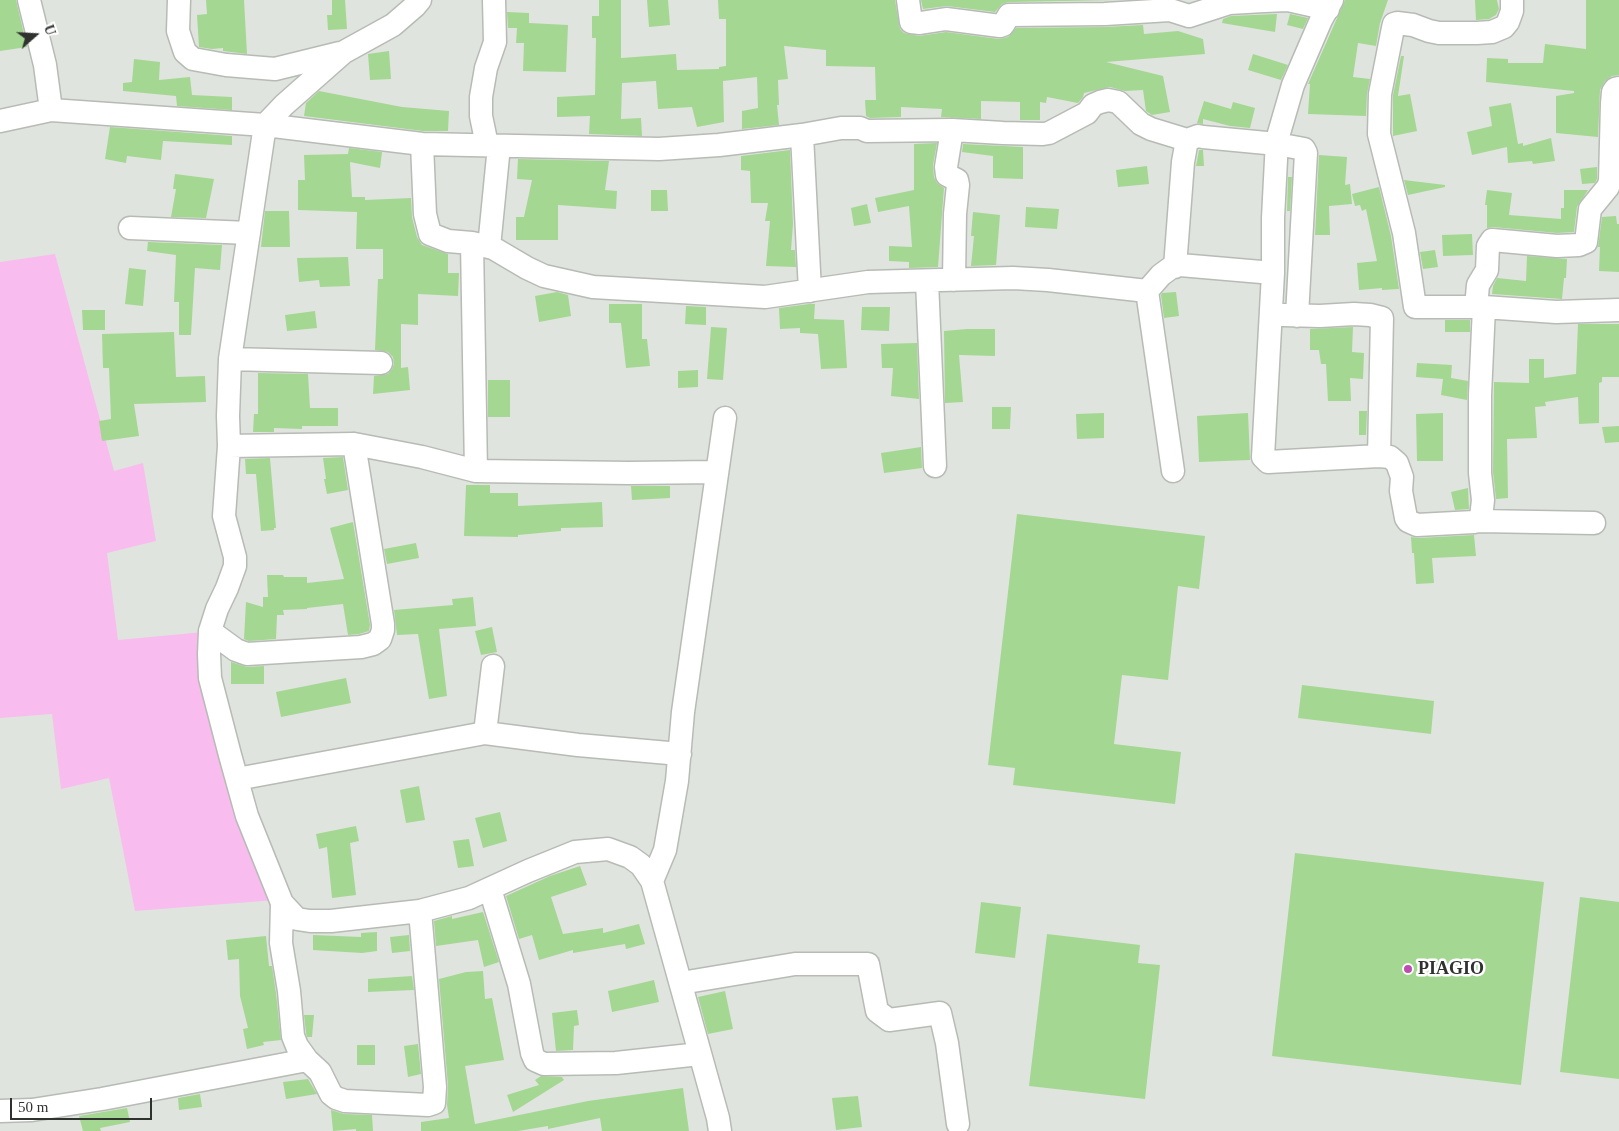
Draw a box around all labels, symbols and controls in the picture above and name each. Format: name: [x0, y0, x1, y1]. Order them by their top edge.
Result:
north arrow: [10, 10, 60, 60]
text: U: [41, 23, 58, 37]
place label: PIAGIO: [1418, 958, 1484, 980]
marker: PIAGIO: [1402, 963, 1414, 975]
scale bar: [12, 1088, 155, 1120]
text: 50 m: [18, 1099, 48, 1115]

